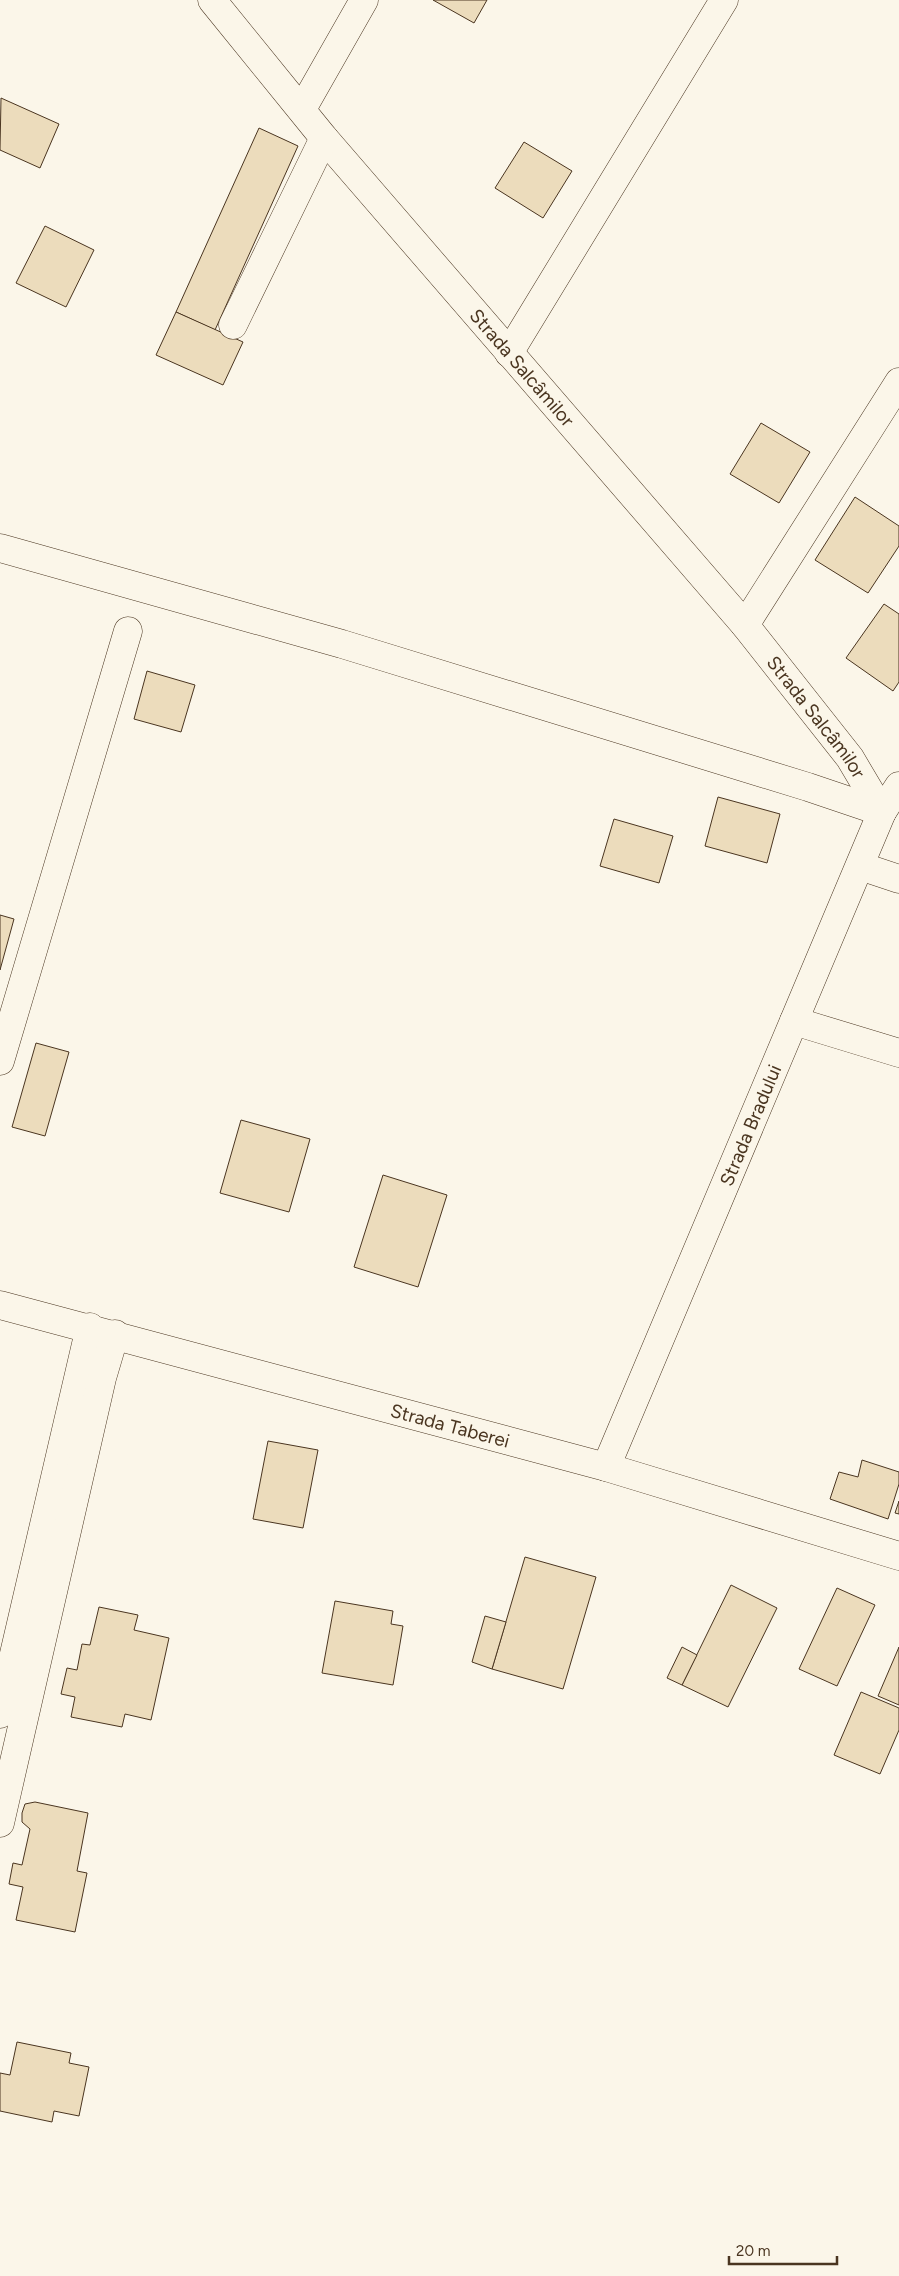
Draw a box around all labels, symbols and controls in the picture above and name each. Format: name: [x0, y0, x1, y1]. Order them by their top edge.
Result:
street label: Strada Salcâmilor: [465, 304, 580, 432]
street label: Strada Salcâmilor: [762, 651, 871, 783]
street label: Strada Bradului: [715, 1061, 786, 1189]
street label: Strada Taberei: [388, 1399, 512, 1453]
scale bar: [729, 2234, 836, 2266]
text: 20 m: [736, 2242, 770, 2260]

